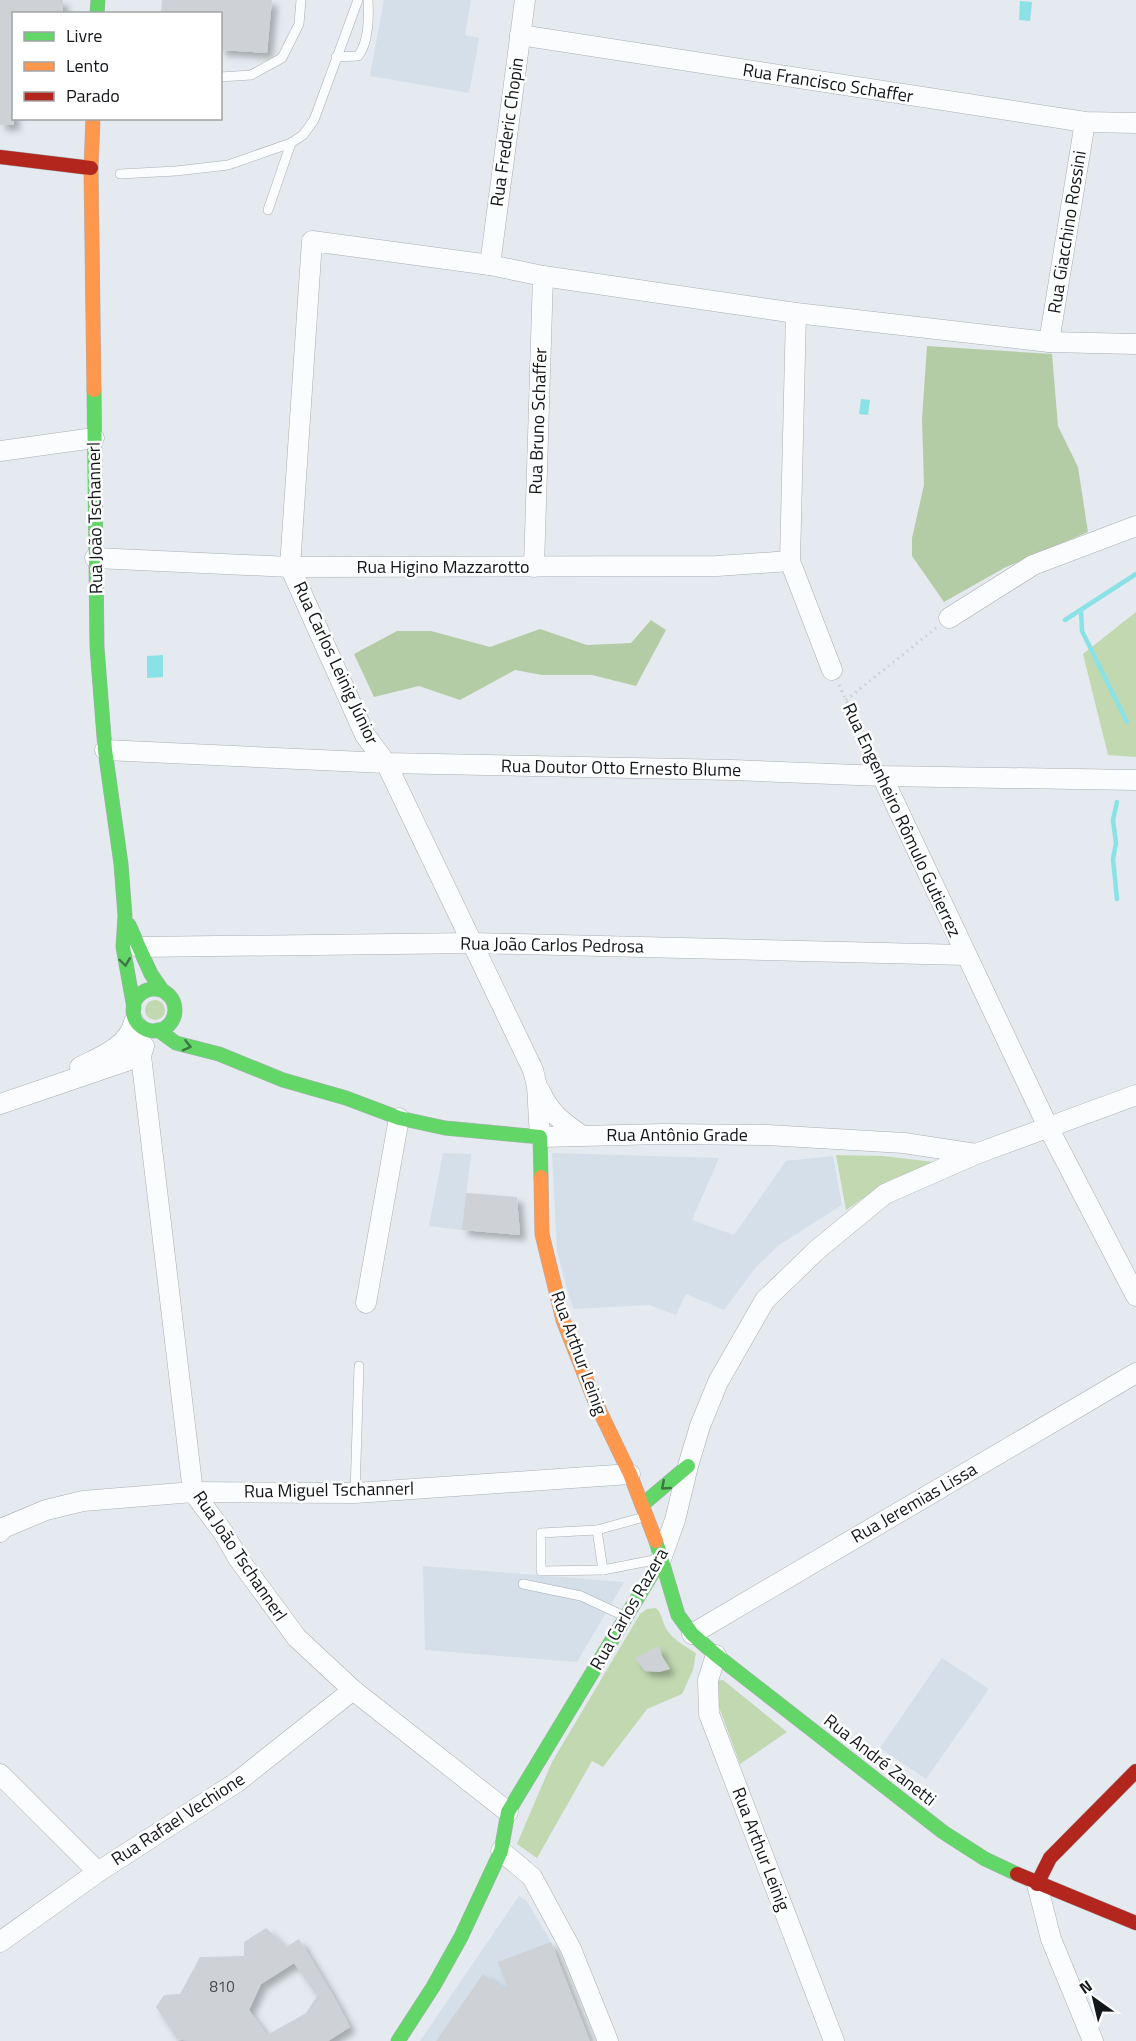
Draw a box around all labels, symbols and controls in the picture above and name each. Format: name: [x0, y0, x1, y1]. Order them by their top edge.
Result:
legend: [12, 12, 222, 120]
text: Livre: [66, 22, 102, 49]
text: Lento: [66, 52, 109, 79]
street label: Rua Frederic Chopin: [483, 56, 530, 208]
street label: Rua Francisco Schaffer: [741, 56, 915, 109]
text: Parado: [66, 82, 120, 109]
street label: Rua Giacchino Rossini: [1040, 148, 1093, 315]
street label: Rua Bruno Schaffer: [521, 347, 554, 495]
street label: Rua João Tschannerl: [80, 442, 109, 594]
street label: Rua Higino Mazzarotto: [356, 553, 530, 580]
street label: Rua Carlos Leinig Júnior: [287, 577, 386, 749]
street label: Rua Engenheiro Rômulo Gutierrez: [836, 698, 969, 941]
street label: Rua Doutor Otto Ernesto Blume: [501, 752, 741, 783]
street label: Rua João Carlos Pedrosa: [460, 929, 644, 960]
one-way arrow: [119, 958, 131, 967]
one-way arrow: [182, 1039, 192, 1052]
street label: Rua Antônio Grade: [606, 1121, 748, 1148]
street label: Rua Arthur Leinig: [544, 1287, 615, 1419]
street label: Rua Jeremias Lissa: [846, 1455, 982, 1550]
street label: Rua Miguel Tschannerl: [244, 1475, 414, 1504]
one-way arrow: [661, 1479, 672, 1490]
street label: Rua João Tschannerl: [187, 1485, 294, 1626]
street label: Rua Carlos Razera: [583, 1543, 675, 1675]
street label: Rua André Zanetti: [818, 1707, 942, 1812]
street label: Rua Rafael Vechione: [106, 1765, 250, 1872]
street label: Rua Arthur Leinig: [725, 1783, 797, 1915]
north arrow: [1064, 1969, 1124, 2029]
text: N: [1074, 1974, 1097, 2000]
house number: 810: [209, 1975, 235, 1998]

